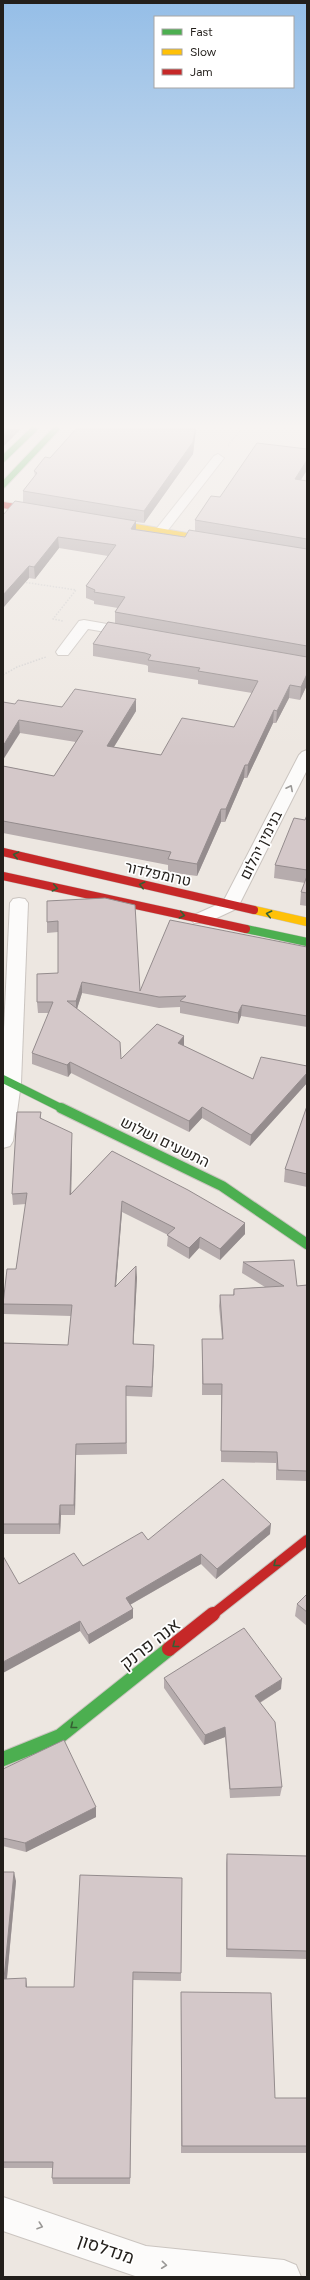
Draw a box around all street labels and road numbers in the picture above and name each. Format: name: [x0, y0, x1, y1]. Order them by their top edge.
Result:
street label: בנימין יהלום: [236, 807, 286, 882]
street label: טרומפלדור: [123, 858, 193, 890]
street label: התשעים ושלוש: [118, 1113, 212, 1171]
street label: אנה פרנק: [115, 1613, 185, 1675]
street label: מנדלסון: [75, 2229, 137, 2269]

